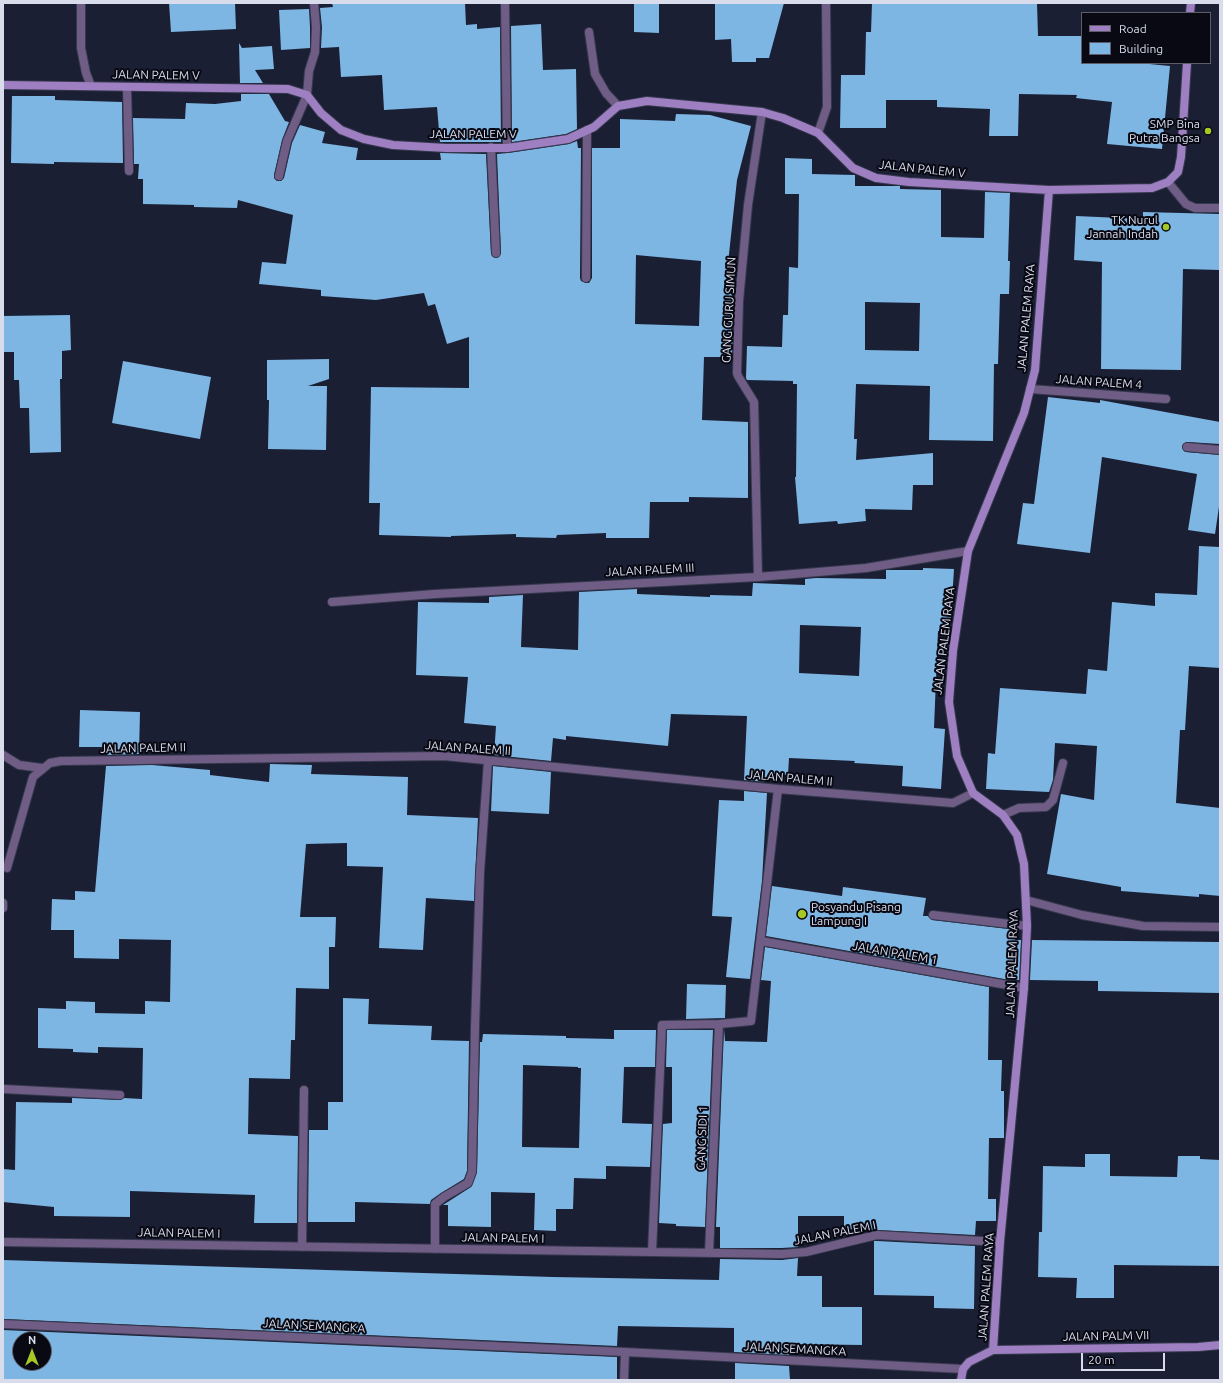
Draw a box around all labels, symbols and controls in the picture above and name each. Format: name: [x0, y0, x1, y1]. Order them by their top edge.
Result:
legend: [1081, 12, 1211, 64]
text: Road: [1119, 22, 1147, 35]
text: Building: [1119, 42, 1163, 55]
street label: JALAN PALEM V: [112, 67, 200, 83]
place label: SMP Bina Putra Bangsa: [1129, 117, 1200, 145]
marker: SMP Bina Putra Bangsa: [1203, 126, 1213, 136]
street label: JALAN PALEM V: [429, 127, 517, 141]
street label: JALAN PALEM V: [878, 157, 966, 181]
place label: TK Nurul Jannah Indah: [1086, 213, 1158, 241]
marker: TK Nurul Jannah Indah: [1161, 222, 1171, 232]
street label: GANG GURU SIMUN: [719, 257, 739, 363]
street label: JALAN PALEM RAYA: [1014, 263, 1038, 373]
street label: JALAN PALEM 4: [1055, 372, 1143, 392]
street label: JALAN PALEM III: [605, 560, 695, 580]
street label: JALAN PALEM RAYA: [930, 586, 958, 696]
street label: JALAN PALEM II: [425, 738, 511, 758]
street label: JALAN PALEM II: [100, 740, 186, 756]
street label: JALAN PALEM II: [747, 767, 833, 789]
place label: Posyandu Pisang Lampung I: [811, 900, 901, 928]
marker: Posyandu Pisang Lampung I: [796, 908, 808, 920]
street label: JALAN PALEM RAYA: [1003, 910, 1021, 1018]
street label: JALAN PALEM 1: [851, 938, 939, 968]
street label: GANG SIDI 1: [694, 1105, 710, 1171]
street label: JALAN PALEM I: [793, 1218, 877, 1248]
street label: JALAN PALEM I: [137, 1225, 221, 1241]
street label: JALAN PALEM I: [461, 1230, 545, 1246]
street label: JALAN PALEM RAYA: [975, 1232, 997, 1342]
street label: JALAN SEMANGKA: [262, 1316, 366, 1336]
street label: JALAN PALM VII: [1063, 1328, 1149, 1344]
north arrow: [12, 1331, 52, 1371]
text: N: [28, 1334, 36, 1346]
street label: JALAN SEMANGKA: [743, 1339, 847, 1359]
scale bar: [1083, 1345, 1167, 1371]
text: 20 m: [1088, 1353, 1115, 1366]

